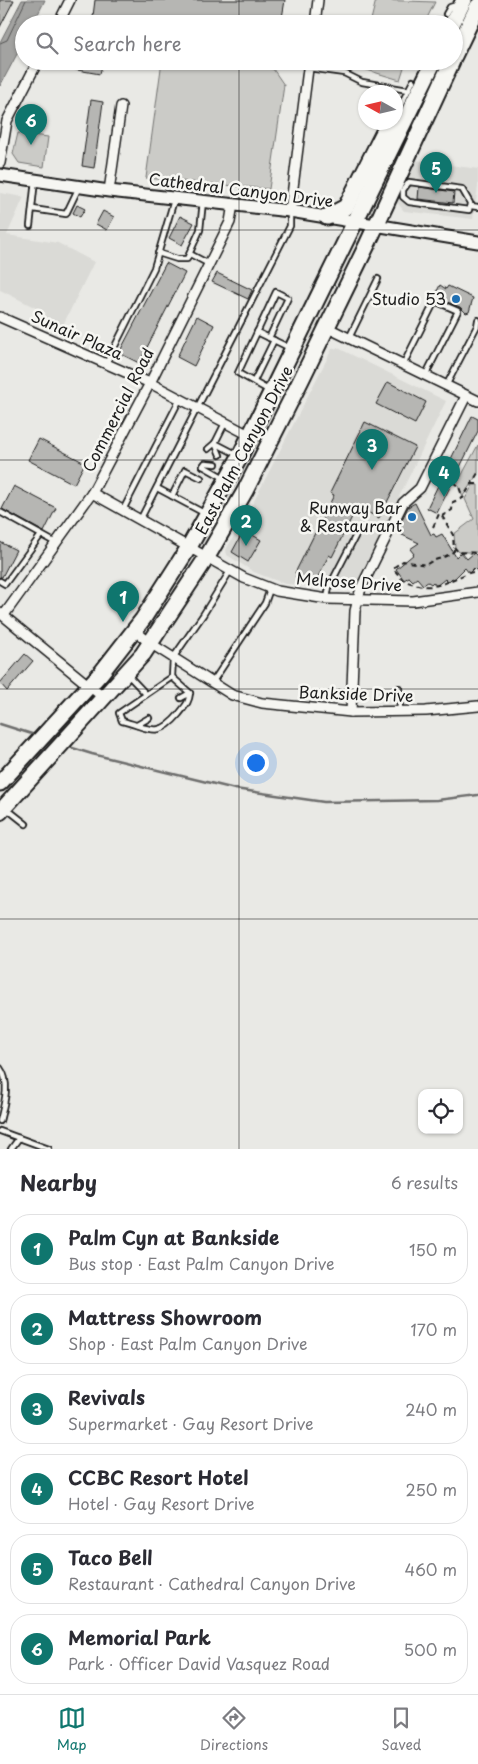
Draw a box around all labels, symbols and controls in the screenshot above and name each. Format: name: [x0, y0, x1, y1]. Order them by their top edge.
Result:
search box: [15, 15, 463, 70]
icon: search: [33, 29, 61, 57]
text: Search here: [73, 29, 182, 57]
north arrow: [358, 85, 403, 130]
pin: 6: [15, 104, 47, 145]
pin: 5: [420, 152, 452, 193]
street label: Cathedral Canyon Drive: [147, 166, 335, 212]
place label: Studio 53: [372, 286, 446, 310]
marker: Studio 53: [450, 293, 462, 305]
street label: Sunair Plaza: [28, 303, 127, 365]
street label: Commercial Road: [75, 343, 159, 476]
street label: East Palm Canyon Drive: [188, 361, 298, 538]
pin: 3: [356, 429, 388, 470]
pin: 4: [428, 456, 460, 497]
place label: Runway Bar & Restaurant: [300, 495, 403, 537]
pin: 2: [230, 505, 262, 546]
marker: Runway Bar & Restaurant: [406, 511, 418, 523]
street label: Melrose Drive: [295, 565, 403, 597]
pin: 1: [107, 581, 139, 622]
street label: Bankside Drive: [298, 679, 414, 707]
your location: [243, 750, 269, 776]
map controls: [418, 1089, 463, 1134]
button: locate: [418, 1089, 463, 1134]
text: Nearby: [20, 1166, 97, 1198]
text: 6 results: [391, 1170, 458, 1194]
text: Palm Cyn at Bankside: [68, 1223, 279, 1251]
text: 1: [33, 1237, 41, 1261]
text: 150 m: [409, 1237, 457, 1261]
text: Bus stop · East Palm Canyon Drive: [68, 1251, 335, 1275]
text: Mattress Showroom: [68, 1303, 262, 1331]
text: 2: [31, 1317, 43, 1341]
text: 170 m: [411, 1317, 457, 1341]
text: Shop · East Palm Canyon Drive: [68, 1331, 308, 1355]
text: Revivals: [68, 1383, 145, 1411]
text: 3: [32, 1397, 42, 1421]
text: 240 m: [405, 1397, 457, 1421]
text: Supermarket · Gay Resort Drive: [68, 1411, 313, 1435]
text: CCBC Resort Hotel: [68, 1463, 248, 1491]
text: 4: [32, 1477, 42, 1501]
text: 250 m: [406, 1477, 457, 1501]
text: Hotel · Gay Resort Drive: [68, 1491, 255, 1515]
text: Taco Bell: [68, 1543, 153, 1571]
text: 5: [32, 1557, 42, 1581]
text: 460 m: [405, 1557, 457, 1581]
text: Restaurant · Cathedral Canyon Drive: [68, 1571, 356, 1595]
text: Memorial Park: [68, 1623, 211, 1651]
text: 6: [31, 1637, 43, 1661]
text: 500 m: [404, 1637, 457, 1661]
text: Park · Officer David Vasquez Road: [68, 1651, 330, 1675]
tab: Map: [57, 1704, 87, 1755]
tab: Directions: [200, 1704, 268, 1755]
tab: Saved: [382, 1704, 421, 1755]

